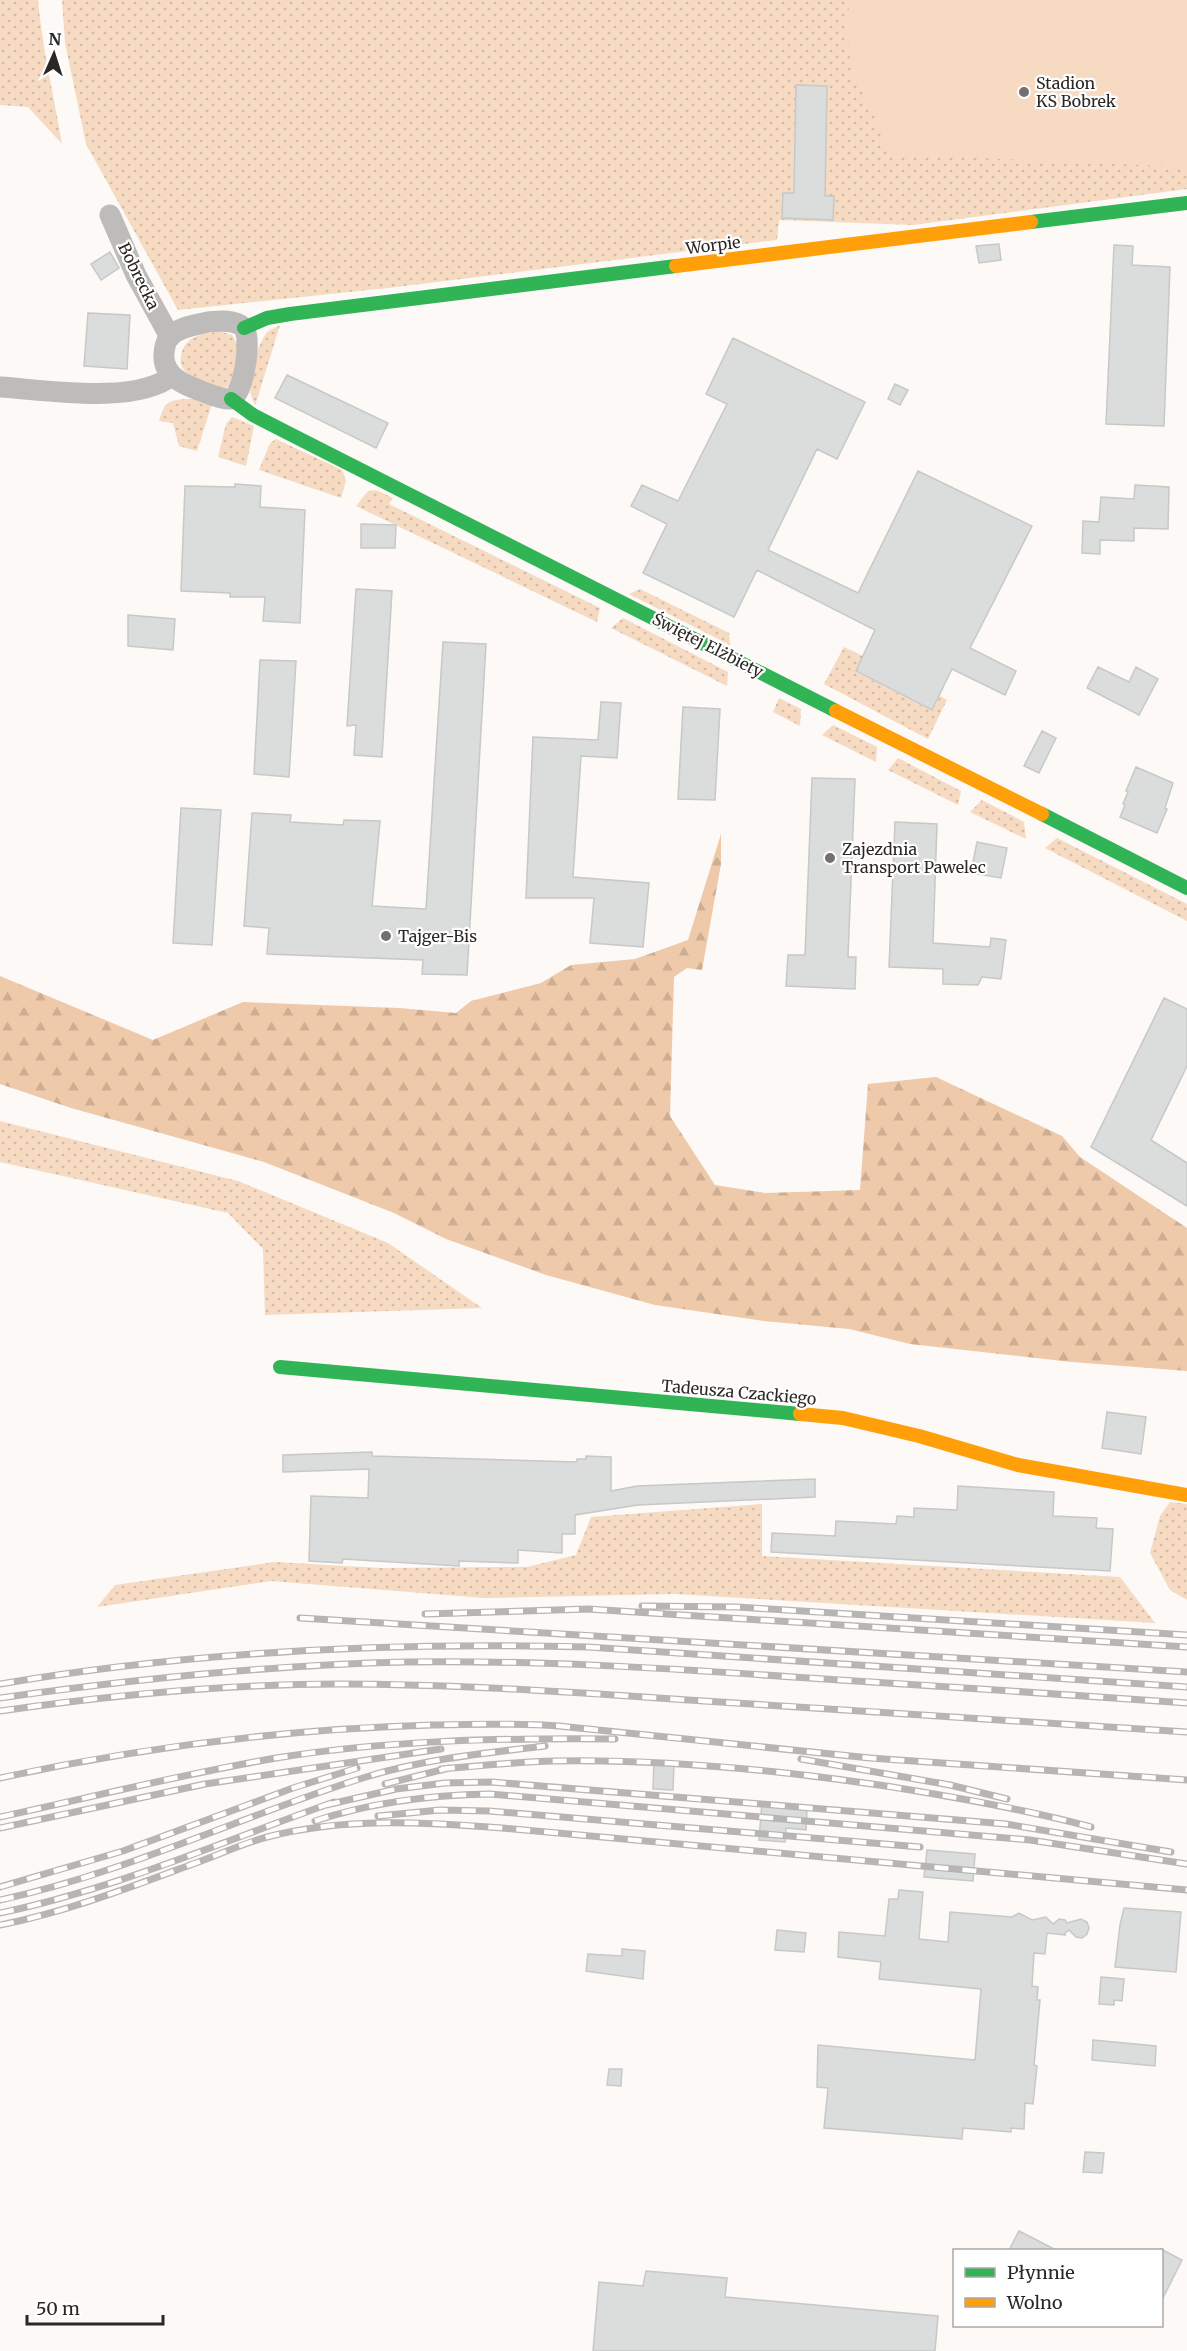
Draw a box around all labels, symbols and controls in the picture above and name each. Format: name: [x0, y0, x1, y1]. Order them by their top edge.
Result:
north arrow: [24, 24, 84, 84]
text: N: [48, 29, 62, 49]
place label: Stadion KS Bobrek: [1036, 73, 1117, 111]
marker: Stadion KS Bobrek: [1017, 85, 1031, 99]
street label: Worpie: [683, 232, 742, 258]
street label: Bobrecka: [114, 239, 164, 313]
street label: Świętej Elżbiety: [649, 608, 768, 682]
place label: Zajezdnia Transport Pawelec: [842, 839, 986, 877]
marker: Zajezdnia Transport Pawelec: [823, 851, 837, 865]
place label: Tajger-Bis: [398, 926, 477, 946]
marker: Tajger-Bis: [379, 929, 393, 943]
street label: Tadeusza Czackiego: [661, 1375, 817, 1409]
legend: [953, 2249, 1163, 2327]
text: Płynnie: [1007, 2261, 1075, 2284]
scale bar: [27, 2288, 164, 2326]
text: Wolno: [1006, 2291, 1063, 2314]
text: 50 m: [36, 2297, 80, 2320]

